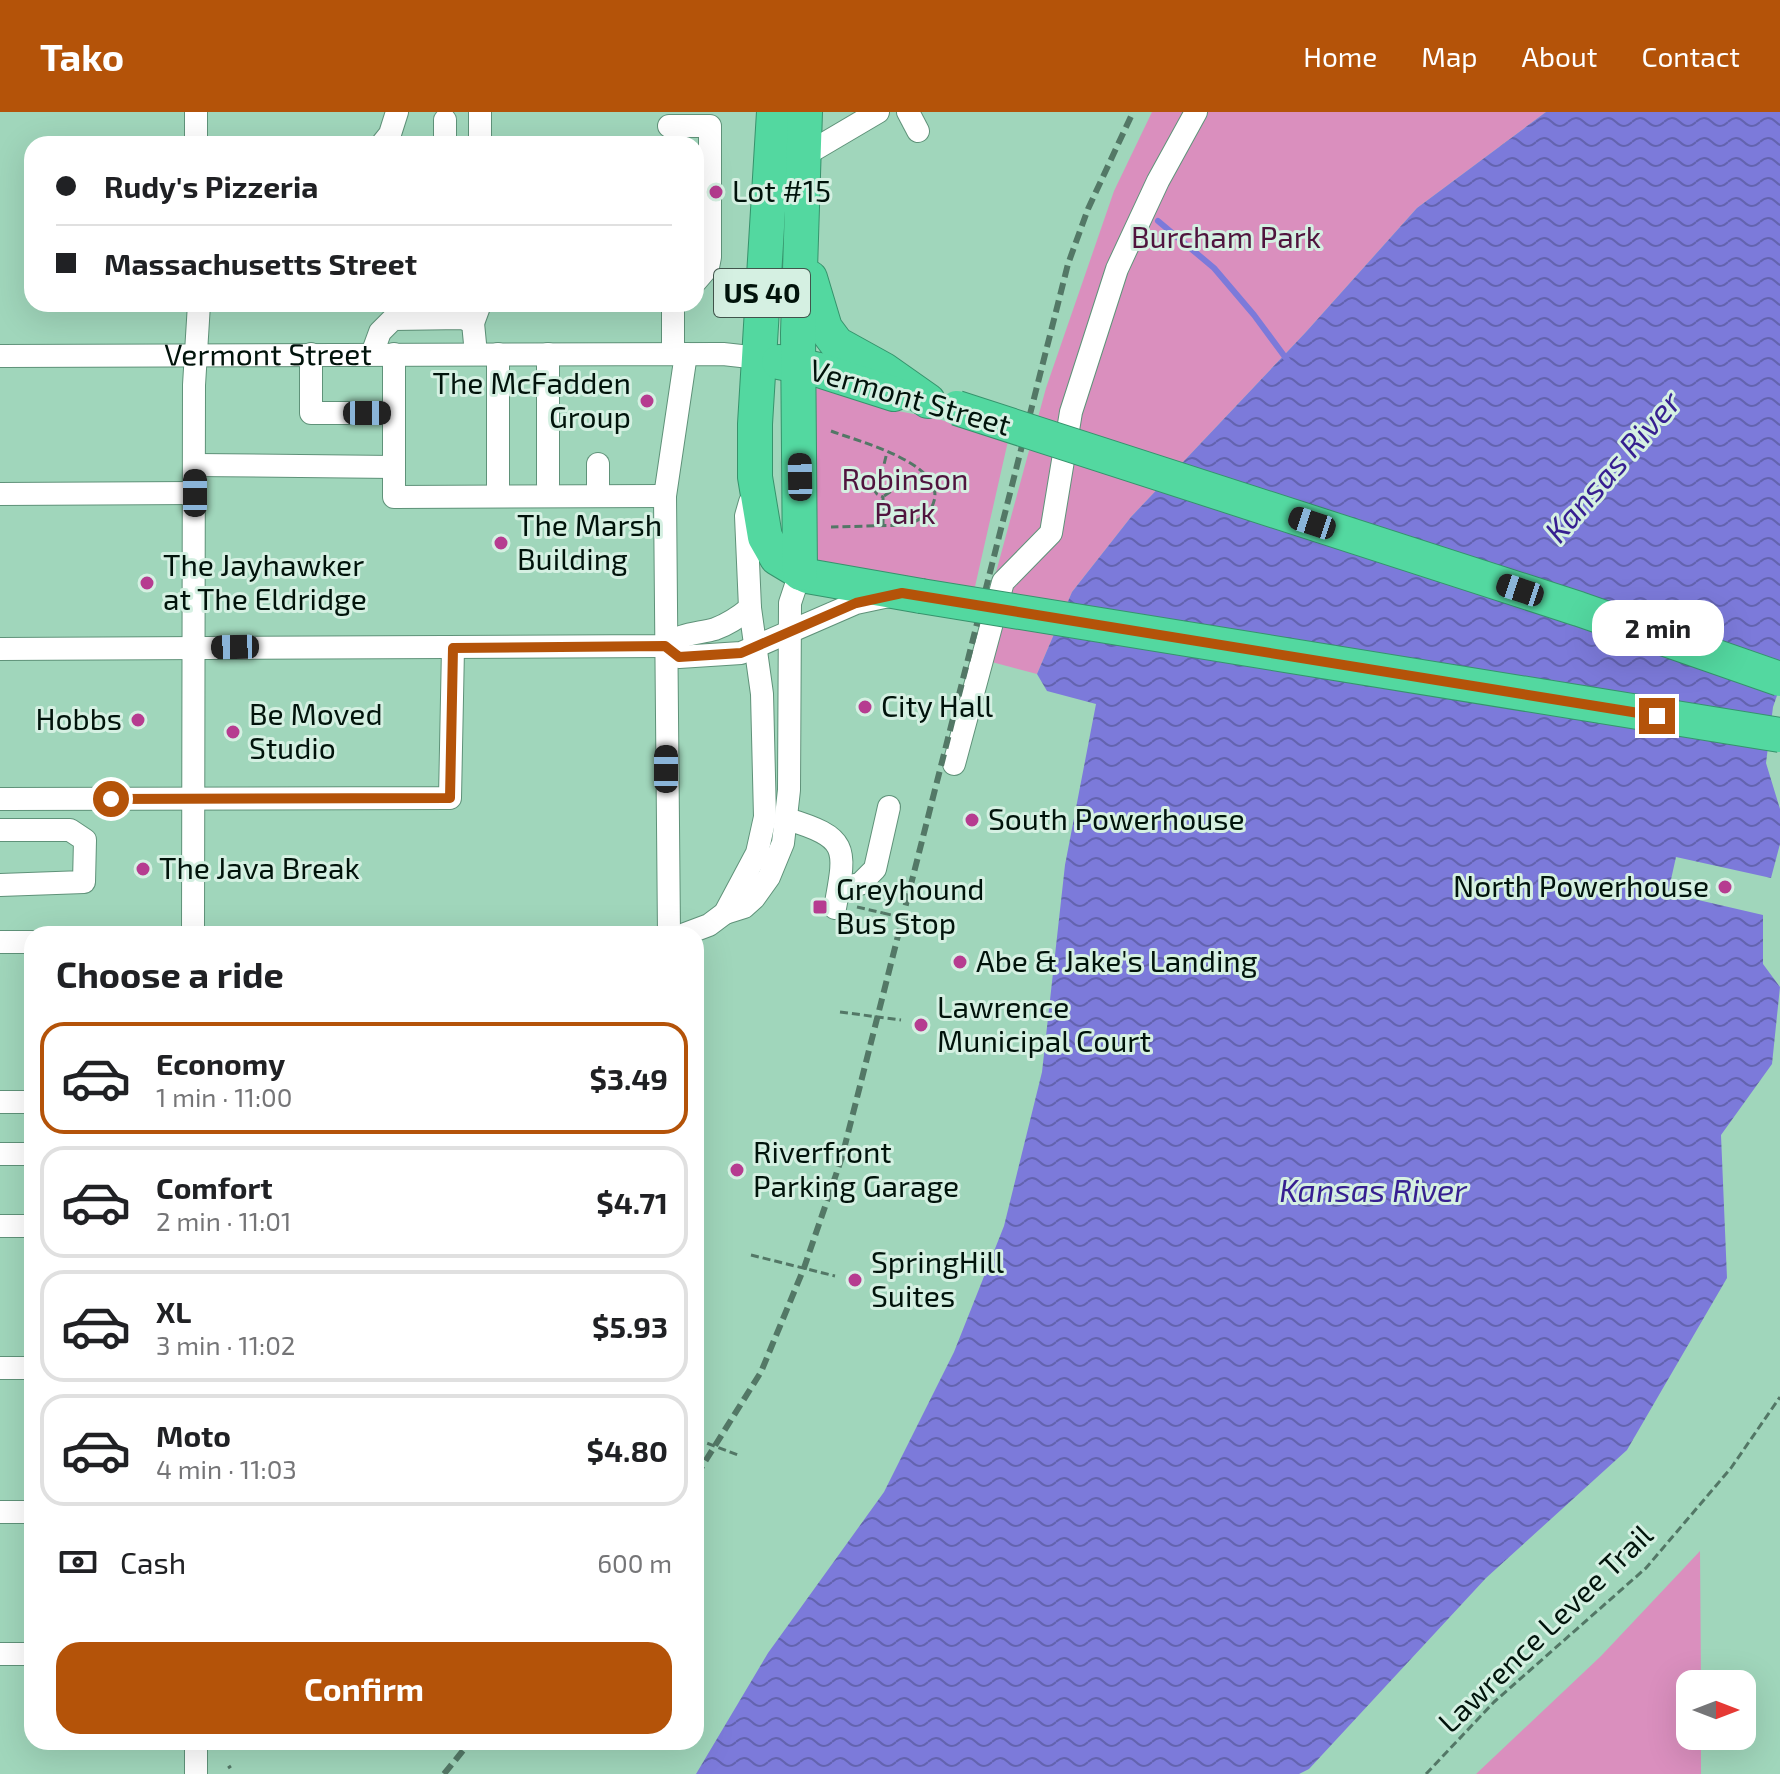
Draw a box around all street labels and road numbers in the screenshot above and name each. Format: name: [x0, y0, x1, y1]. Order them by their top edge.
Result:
road number: US 40: [714, 269, 810, 317]
street label: Vermont Street: [164, 335, 372, 372]
street label: Vermont Street: [806, 350, 1015, 442]
street label: Lawrence Levee Trail: [1430, 1516, 1659, 1739]

